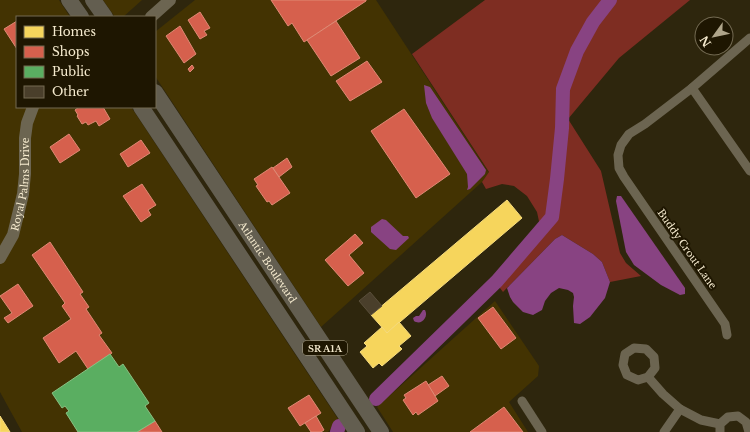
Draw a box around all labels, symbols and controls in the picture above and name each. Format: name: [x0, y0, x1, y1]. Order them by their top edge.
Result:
legend: [16, 16, 156, 108]
north arrow: [694, 16, 734, 56]
text: Homes: [52, 24, 96, 39]
text: N: [697, 33, 714, 50]
text: Shops: [52, 44, 89, 59]
text: Public: [52, 64, 91, 79]
text: Other: [52, 84, 89, 99]
street label: Royal Palms Drive: [8, 137, 32, 232]
street label: Buddy Crout Lane: [655, 206, 720, 292]
street label: Atlantic Boulevard: [236, 218, 300, 305]
road number: SR A1A: [303, 341, 347, 355]

